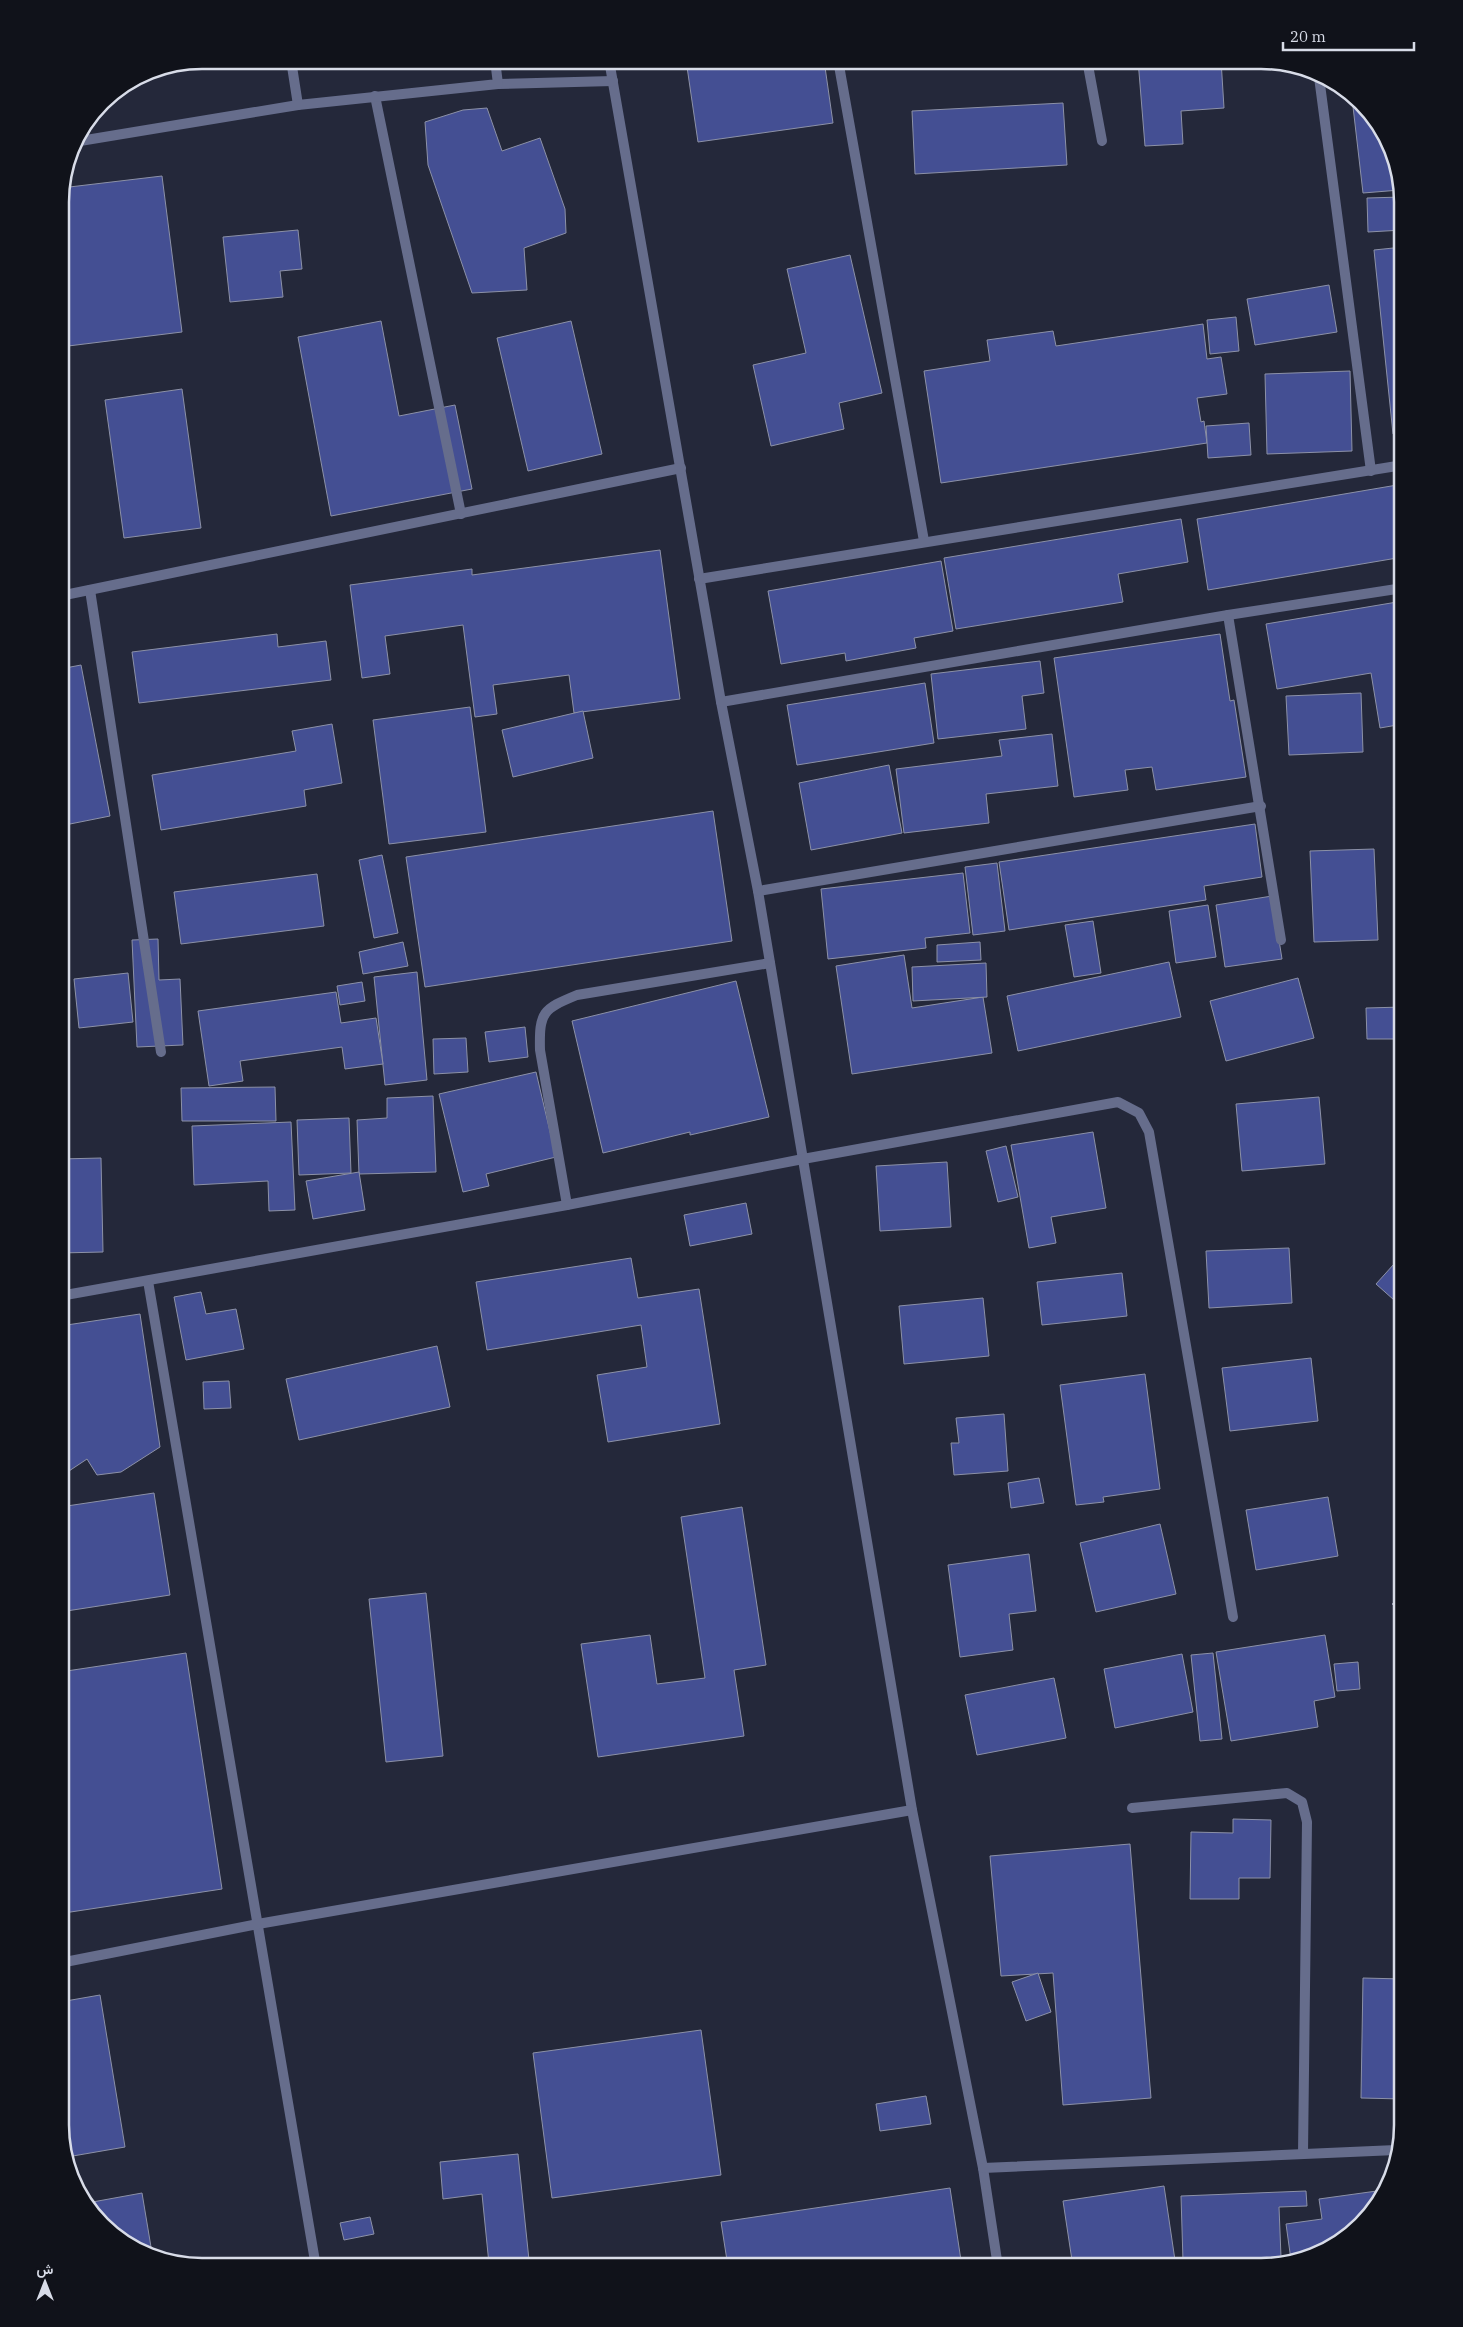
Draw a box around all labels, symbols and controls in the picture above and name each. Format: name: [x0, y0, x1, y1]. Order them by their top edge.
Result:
scale bar: [1283, 20, 1414, 52]
text: 20 m: [1290, 27, 1326, 46]
north arrow: [20, 2257, 70, 2307]
text: ش: [37, 2260, 54, 2278]

